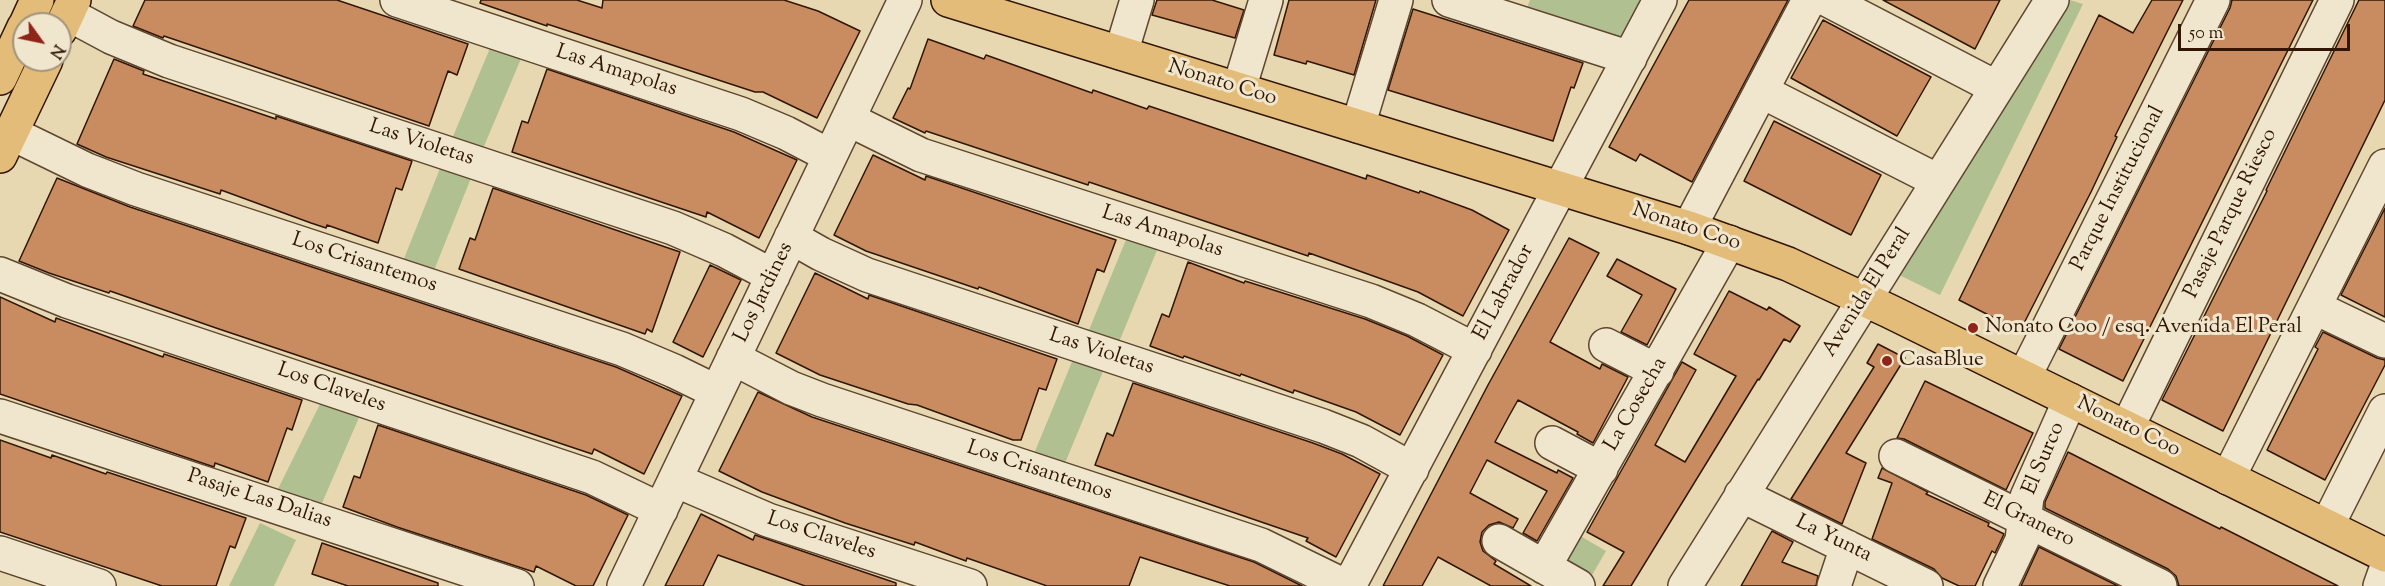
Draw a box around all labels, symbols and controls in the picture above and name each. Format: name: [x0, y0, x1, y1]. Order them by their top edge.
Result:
north arrow: [12, 12, 72, 72]
scale bar: [2181, 12, 2354, 50]
text: 50 m: [2189, 21, 2223, 47]
text: N: [43, 39, 69, 63]
street label: Las Amapolas: [552, 41, 680, 103]
street label: Nonato Coo: [1165, 56, 1279, 112]
street label: Parque Institucional: [2067, 102, 2171, 276]
street label: Las Violetas: [366, 115, 476, 173]
street label: Pasaje Parque Riesco: [2180, 125, 2284, 303]
street label: Nonato Coo: [1629, 199, 1743, 257]
street label: Las Amapolas: [1098, 202, 1226, 264]
street label: Avenida El Peral: [1818, 224, 1918, 362]
street label: Los Crisantemos: [288, 229, 440, 299]
street label: Los Jardines: [730, 239, 800, 347]
street label: El Labrador: [1469, 241, 1541, 345]
place label: Nonato Coo / esq. Avenida El Peral: [1985, 315, 2302, 341]
marker: Nonato Coo / esq. Avenida El Peral: [1966, 321, 1980, 335]
street label: Las Violetas: [1046, 324, 1156, 382]
place label: CasaBlue: [1899, 348, 1984, 374]
street label: La Cosecha: [1600, 354, 1674, 456]
marker: CasaBlue: [1880, 354, 1894, 368]
street label: Los Claveles: [274, 359, 388, 419]
street label: Nonato Coo: [2072, 392, 2184, 464]
street label: El Surco: [2018, 419, 2072, 499]
street label: Los Crisantemos: [963, 437, 1115, 507]
street label: Pasaje Las Dalias: [184, 465, 334, 535]
street label: El Granero: [1978, 488, 2078, 554]
street label: Los Claveles: [763, 508, 879, 566]
street label: La Yunta: [1791, 511, 1875, 569]

